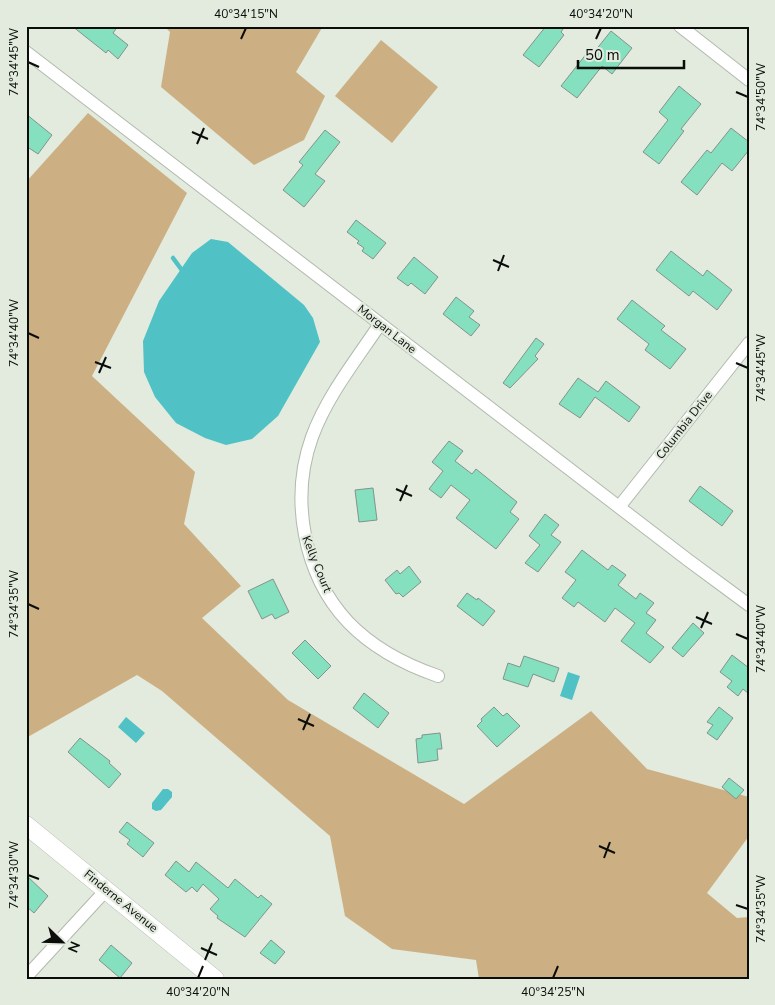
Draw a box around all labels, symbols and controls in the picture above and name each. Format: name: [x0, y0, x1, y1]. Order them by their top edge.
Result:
text: 40°34'15"N: [214, 6, 278, 22]
text: 40°34'20"N: [569, 6, 633, 22]
text: 74°34'45"W: [6, 28, 22, 96]
scale bar: [578, 38, 684, 70]
text: 50 m: [585, 45, 620, 65]
text: 74°34'50"W: [753, 63, 769, 131]
text: 74°34'40"W: [6, 299, 22, 367]
street label: Morgan Lane: [354, 301, 420, 357]
text: 74°34'45"W: [753, 334, 769, 402]
street label: Columbia Drive: [652, 388, 716, 462]
street label: Kelly Court: [298, 533, 336, 595]
text: 74°34'35"W: [6, 570, 22, 638]
text: 74°34'40"W: [753, 605, 769, 673]
text: 74°34'30"W: [6, 841, 22, 909]
street label: Finderne Avenue: [81, 866, 161, 936]
text: 74°34'35"W: [753, 875, 769, 943]
north arrow: [38, 918, 88, 968]
text: N: [63, 938, 84, 955]
text: 40°34'20"N: [166, 984, 230, 1000]
text: 40°34'25"N: [521, 984, 585, 1000]

